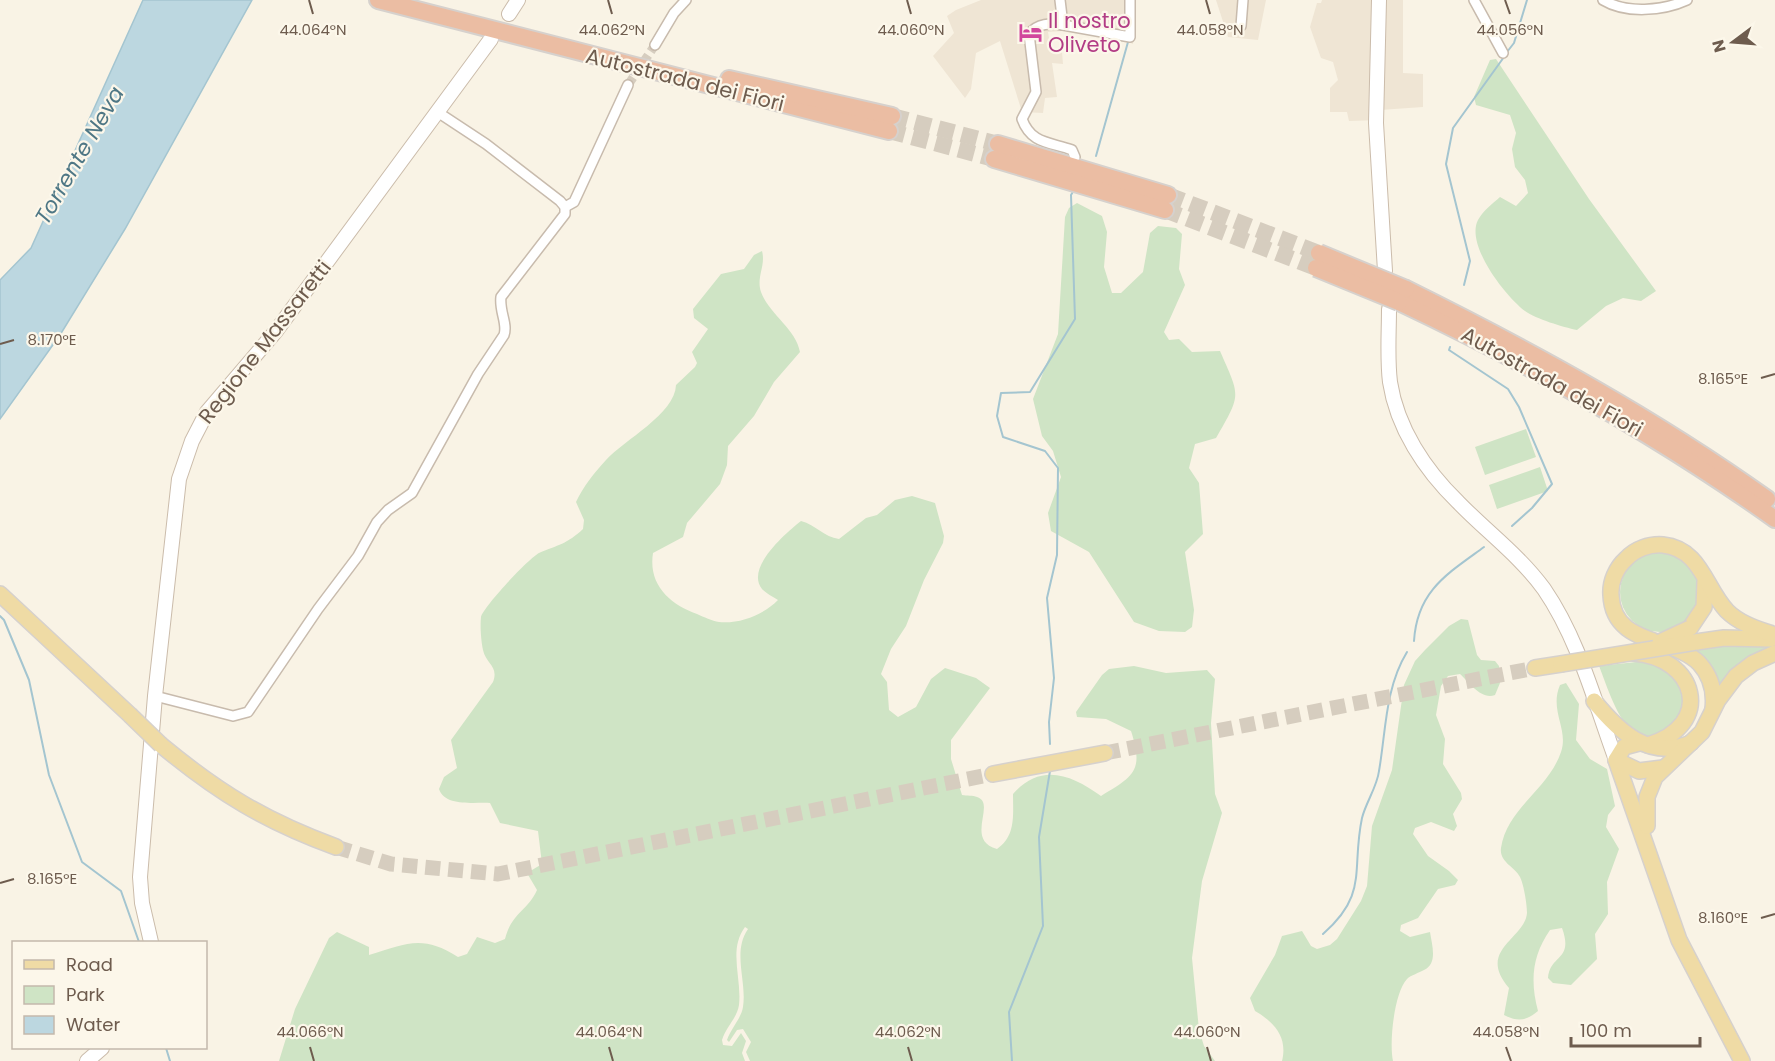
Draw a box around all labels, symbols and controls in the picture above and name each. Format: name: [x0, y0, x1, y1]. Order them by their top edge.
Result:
place label: Il nostro Oliveto: [1048, 6, 1131, 59]
north arrow: [1703, 12, 1763, 72]
text: 44.064°N: [279, 19, 347, 40]
text: 44.062°N: [579, 19, 645, 40]
text: 44.060°N: [877, 19, 945, 40]
text: 44.058°N: [1176, 19, 1244, 40]
text: 44.056°N: [1476, 19, 1544, 40]
hotel icon: Il nostro Oliveto: [1017, 20, 1043, 46]
text: N: [1706, 37, 1732, 55]
street label: Autostrada dei Fiori: [583, 41, 787, 118]
water label: Torrente Neva: [27, 80, 132, 230]
street label: Regione Massaretti: [191, 254, 338, 430]
street label: Autostrada dei Fiori: [1456, 320, 1648, 444]
text: 8.170°E: [28, 329, 76, 350]
text: 8.165°E: [1698, 368, 1748, 389]
text: 8.165°E: [27, 868, 77, 889]
text: 8.160°E: [1698, 907, 1748, 928]
legend: [12, 941, 207, 1049]
text: Road: [66, 952, 113, 977]
text: Park: [66, 982, 105, 1007]
scale bar: [1571, 1010, 1700, 1048]
text: Water: [66, 1012, 120, 1037]
text: 100 m: [1580, 1018, 1632, 1043]
text: 44.066°N: [276, 1021, 344, 1042]
text: 44.064°N: [575, 1021, 643, 1042]
text: 44.062°N: [875, 1021, 941, 1042]
text: 44.060°N: [1173, 1021, 1241, 1042]
text: 44.058°N: [1472, 1021, 1540, 1042]

